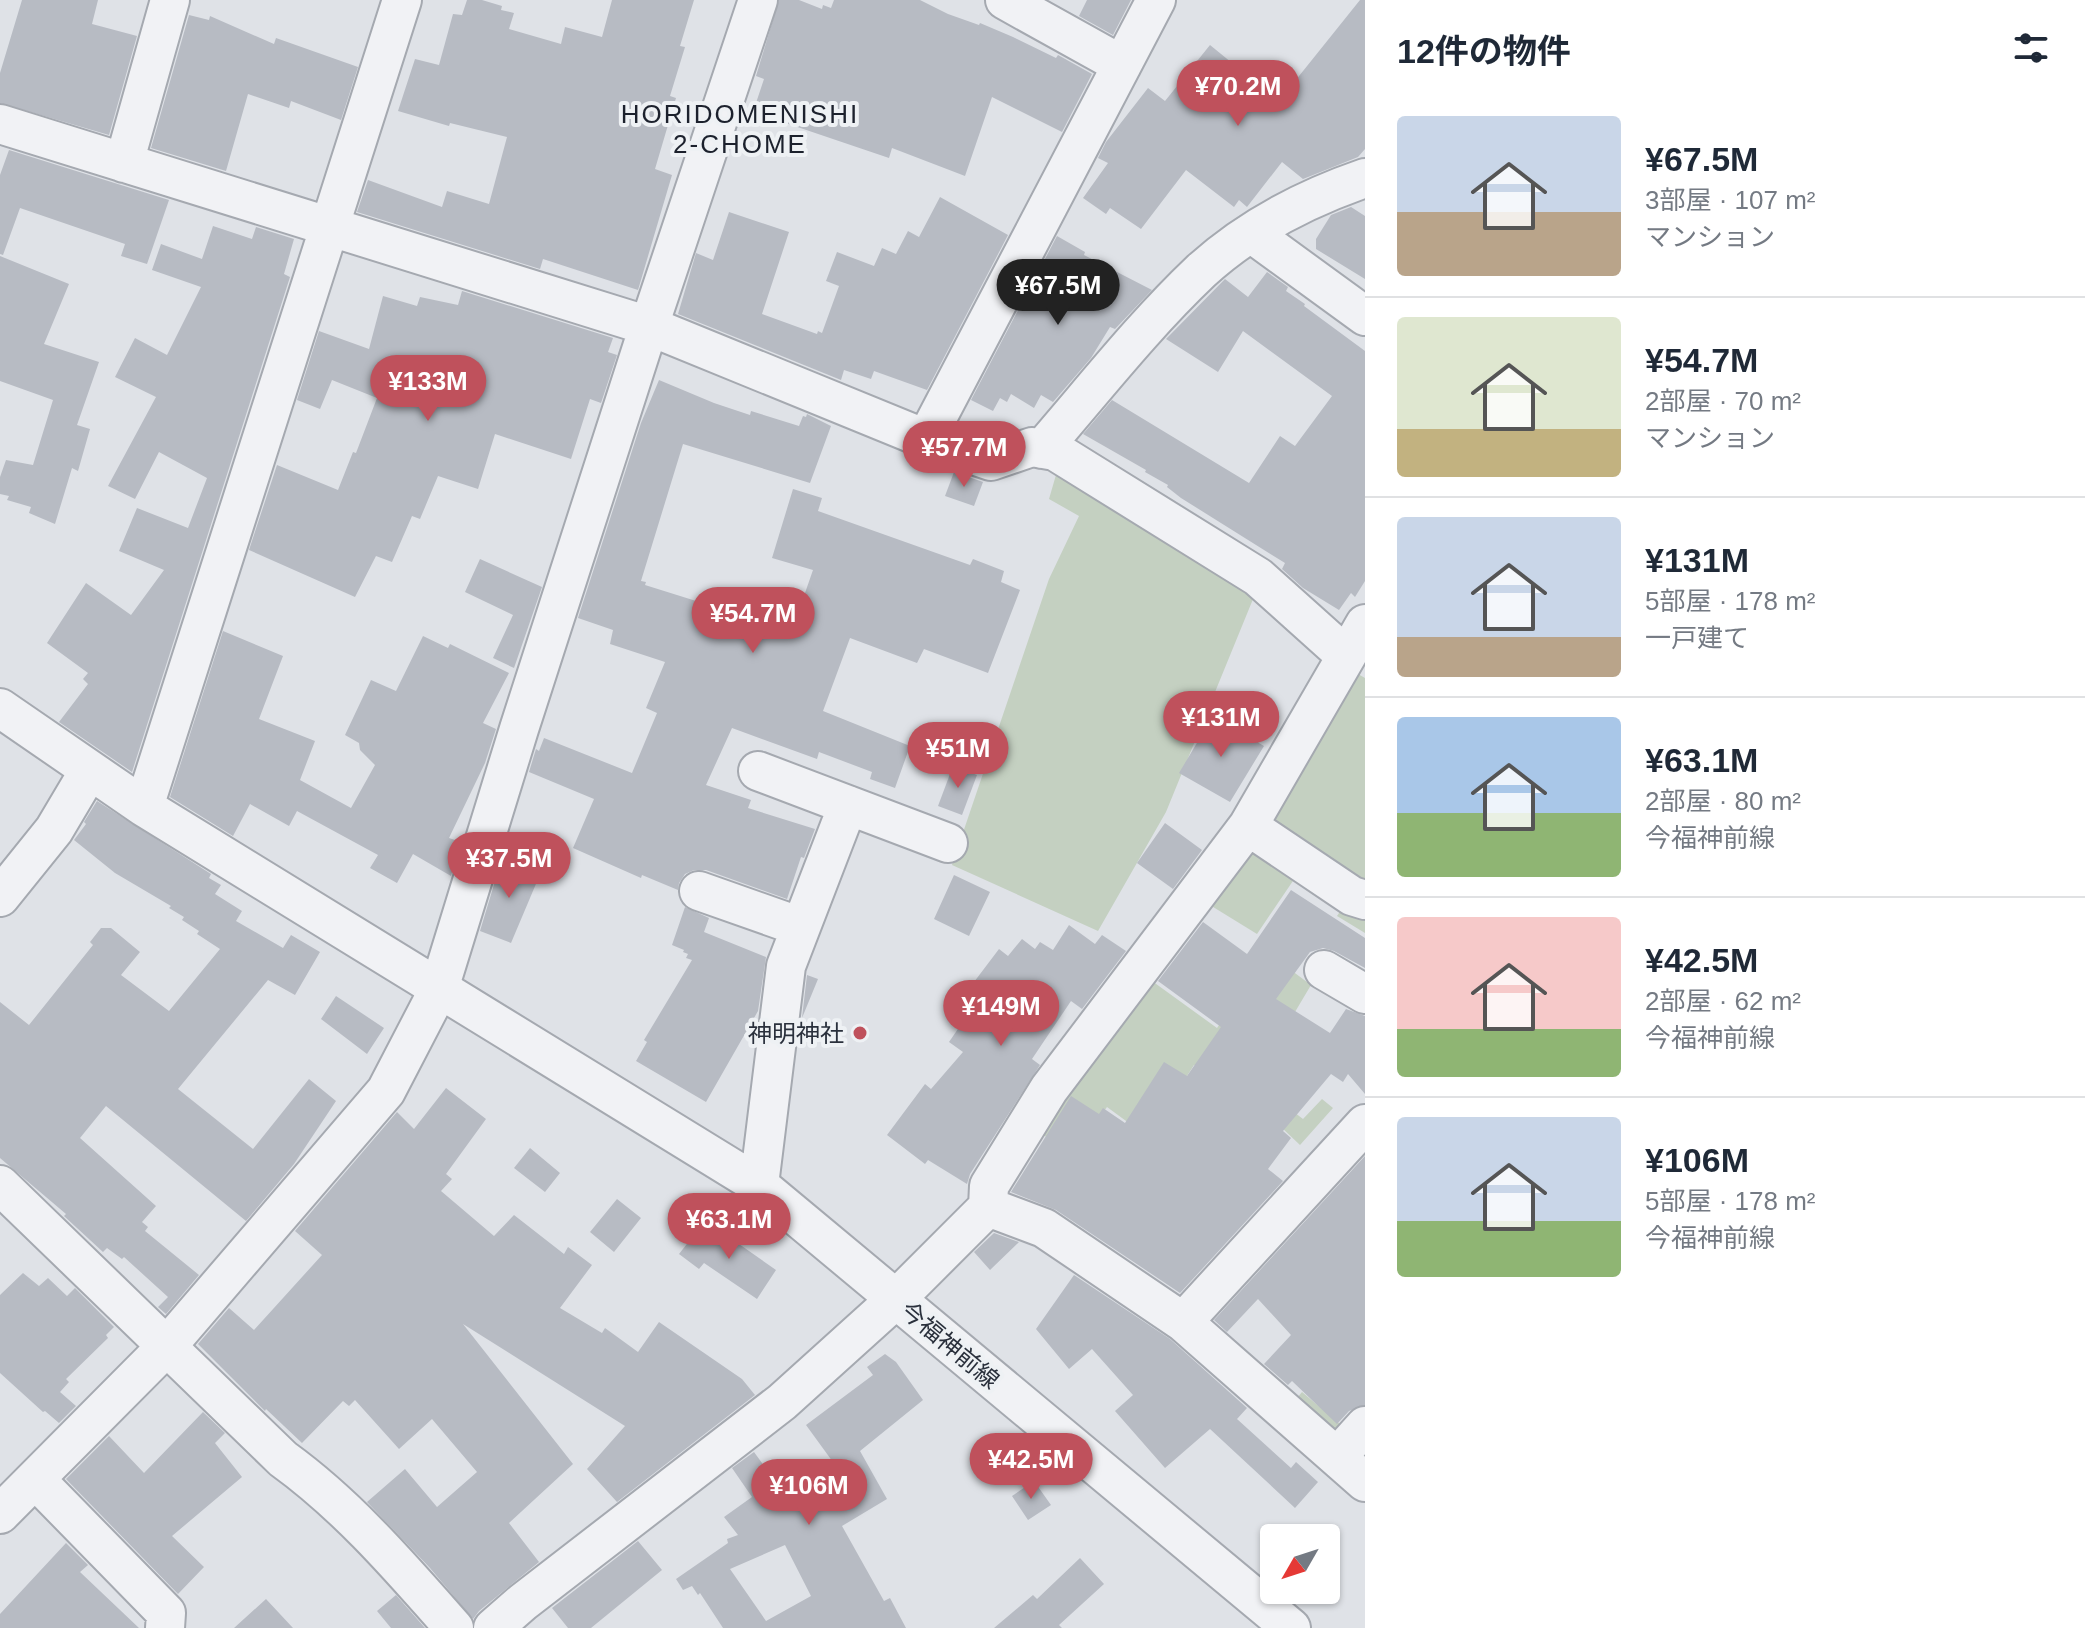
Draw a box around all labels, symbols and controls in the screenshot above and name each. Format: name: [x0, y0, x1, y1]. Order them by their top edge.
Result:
icon: filters: [2009, 26, 2053, 70]
text: 12件の物件: [1397, 32, 1571, 70]
pin: ¥70.2M: [1173, 60, 1303, 128]
text: ¥70.2M: [1195, 71, 1281, 101]
district label: HORIDOMENISHI 2-CHOME: [621, 99, 859, 159]
text: ¥67.5M: [1645, 140, 1758, 178]
icon: home: [1461, 148, 1557, 244]
text: 3部屋 · 107 m²: [1645, 185, 1816, 215]
text: マンション: [1645, 222, 1775, 252]
pin: ¥67.5M: [993, 259, 1123, 327]
text: ¥67.5M: [1015, 270, 1101, 300]
text: ¥54.7M: [1645, 341, 1758, 379]
icon: home: [1461, 349, 1557, 445]
pin: ¥133M: [372, 355, 484, 423]
text: ¥133M: [388, 366, 468, 396]
text: 2部屋 · 70 m²: [1645, 386, 1801, 416]
pin: ¥57.7M: [899, 421, 1029, 489]
text: マンション: [1645, 423, 1775, 453]
text: ¥57.7M: [921, 432, 1007, 462]
text: ¥131M: [1645, 541, 1749, 579]
icon: home: [1461, 549, 1557, 645]
text: 5部屋 · 178 m²: [1645, 586, 1816, 616]
pin: ¥54.7M: [688, 587, 818, 655]
text: ¥54.7M: [710, 598, 796, 628]
text: 一戸建て: [1645, 623, 1749, 653]
pin: ¥131M: [1165, 691, 1277, 759]
text: ¥131M: [1181, 702, 1261, 732]
pin: ¥51M: [911, 722, 1005, 790]
text: ¥51M: [925, 733, 991, 763]
text: ¥63.1M: [1645, 741, 1758, 779]
icon: home: [1461, 749, 1557, 845]
text: 2部屋 · 80 m²: [1645, 786, 1801, 816]
text: 今福神前線: [1645, 823, 1775, 853]
pin: ¥37.5M: [444, 832, 574, 900]
text: ¥37.5M: [466, 843, 552, 873]
text: ¥42.5M: [1645, 941, 1758, 979]
icon: home: [1461, 949, 1557, 1045]
pin: ¥149M: [945, 980, 1057, 1048]
text: 2部屋 · 62 m²: [1645, 986, 1801, 1016]
text: ¥149M: [961, 991, 1041, 1021]
place label: 神明神社: [748, 1020, 844, 1047]
text: 今福神前線: [1645, 1023, 1775, 1053]
marker: 神明神社: [851, 1024, 869, 1042]
text: ¥106M: [1645, 1141, 1749, 1179]
icon: home: [1461, 1149, 1557, 1245]
text: 5部屋 · 178 m²: [1645, 1186, 1816, 1216]
pin: ¥63.1M: [664, 1193, 794, 1261]
text: ¥63.1M: [686, 1204, 772, 1234]
text: 今福神前線: [1645, 1223, 1775, 1253]
street label: 今福神前線: [895, 1296, 1005, 1394]
pin: ¥42.5M: [966, 1433, 1096, 1501]
text: ¥42.5M: [988, 1444, 1074, 1474]
pin: ¥106M: [753, 1459, 865, 1527]
text: ¥106M: [769, 1470, 849, 1500]
north arrow: [1260, 1524, 1340, 1604]
map controls: [1260, 1524, 1340, 1604]

